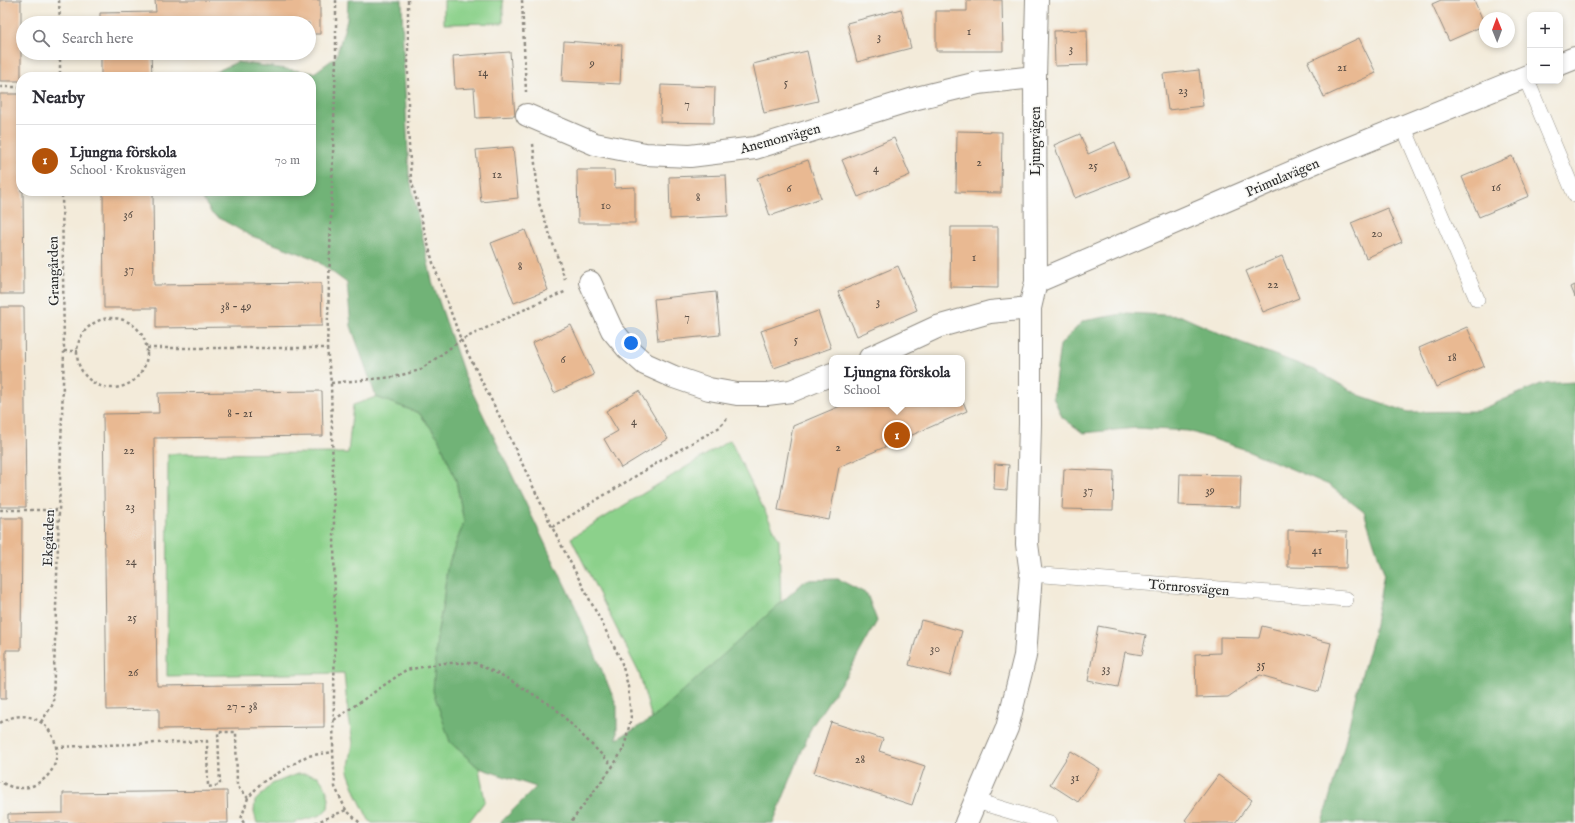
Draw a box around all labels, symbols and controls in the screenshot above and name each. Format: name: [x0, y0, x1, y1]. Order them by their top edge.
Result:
north arrow: [1479, 12, 1515, 48]
map controls: [1527, 12, 1563, 84]
button: +: [1527, 12, 1563, 48]
search box: [16, 16, 316, 60]
house number: 1: [967, 24, 971, 39]
icon: search: [30, 27, 52, 49]
text: Search here: [62, 29, 133, 48]
house number: 3: [877, 29, 881, 44]
house number: 3: [1069, 41, 1073, 56]
button: −: [1527, 48, 1563, 84]
house number: 9: [588, 56, 595, 71]
house number: 21: [1337, 60, 1347, 75]
house number: 14: [478, 65, 488, 80]
house number: 5: [784, 75, 789, 90]
house number: 23: [1178, 83, 1188, 98]
text: Nearby: [32, 88, 85, 109]
house number: 7: [684, 97, 690, 112]
street label: Ljungvägen: [1027, 106, 1045, 176]
street label: Anemonvägen: [737, 119, 823, 159]
text: Ljungna förskola: [70, 143, 177, 162]
text: 1: [43, 152, 47, 169]
text: 70 m: [275, 152, 300, 169]
street label: Primulavägen: [1243, 154, 1322, 202]
house number: 2: [976, 155, 982, 170]
house number: 25: [1088, 158, 1099, 173]
house number: 4: [873, 161, 879, 176]
text: School · Krokusvägen: [70, 162, 186, 179]
house number: 12: [492, 167, 502, 182]
house number: 16: [1491, 180, 1502, 195]
house number: 6: [786, 181, 792, 196]
house number: 8: [696, 190, 701, 205]
house number: 10: [601, 198, 611, 213]
house number: 36: [123, 207, 134, 222]
house number: 20: [1371, 226, 1383, 241]
street label: Grangården: [44, 235, 64, 306]
house number: 1: [972, 250, 976, 265]
house number: 8: [518, 259, 523, 274]
house number: 37: [124, 262, 134, 277]
house number: 22: [1267, 277, 1279, 292]
house number: 3: [876, 294, 880, 309]
house number: 38 - 49: [220, 299, 252, 314]
house number: 7: [684, 310, 690, 325]
house number: 5: [794, 332, 799, 347]
your location: [621, 333, 641, 353]
house number: 18: [1447, 350, 1457, 365]
house number: 6: [560, 352, 566, 367]
popup: [829, 355, 965, 407]
text: Ljungna förskola: [844, 363, 950, 382]
text: School: [844, 382, 880, 399]
house number: 8 - 21: [227, 406, 253, 421]
house number: 4: [631, 414, 637, 429]
pin: 1: [884, 420, 910, 450]
house number: 2: [835, 440, 841, 455]
house number: 22: [123, 443, 135, 458]
house number: 37: [1083, 483, 1093, 498]
house number: 39: [1205, 483, 1215, 498]
house number: 23: [125, 499, 135, 514]
street label: Ekgården: [39, 509, 59, 567]
house number: 41: [1312, 543, 1322, 558]
house number: 24: [125, 554, 137, 569]
street label: Törnrosvägen: [1148, 575, 1231, 601]
house number: 25: [127, 610, 138, 625]
house number: 30: [930, 641, 940, 656]
house number: 35: [1257, 657, 1266, 672]
house number: 33: [1102, 661, 1110, 676]
house number: 26: [128, 665, 139, 680]
house number: 27 - 38: [226, 699, 258, 714]
house number: 28: [855, 752, 865, 767]
house number: 31: [1071, 770, 1079, 785]

